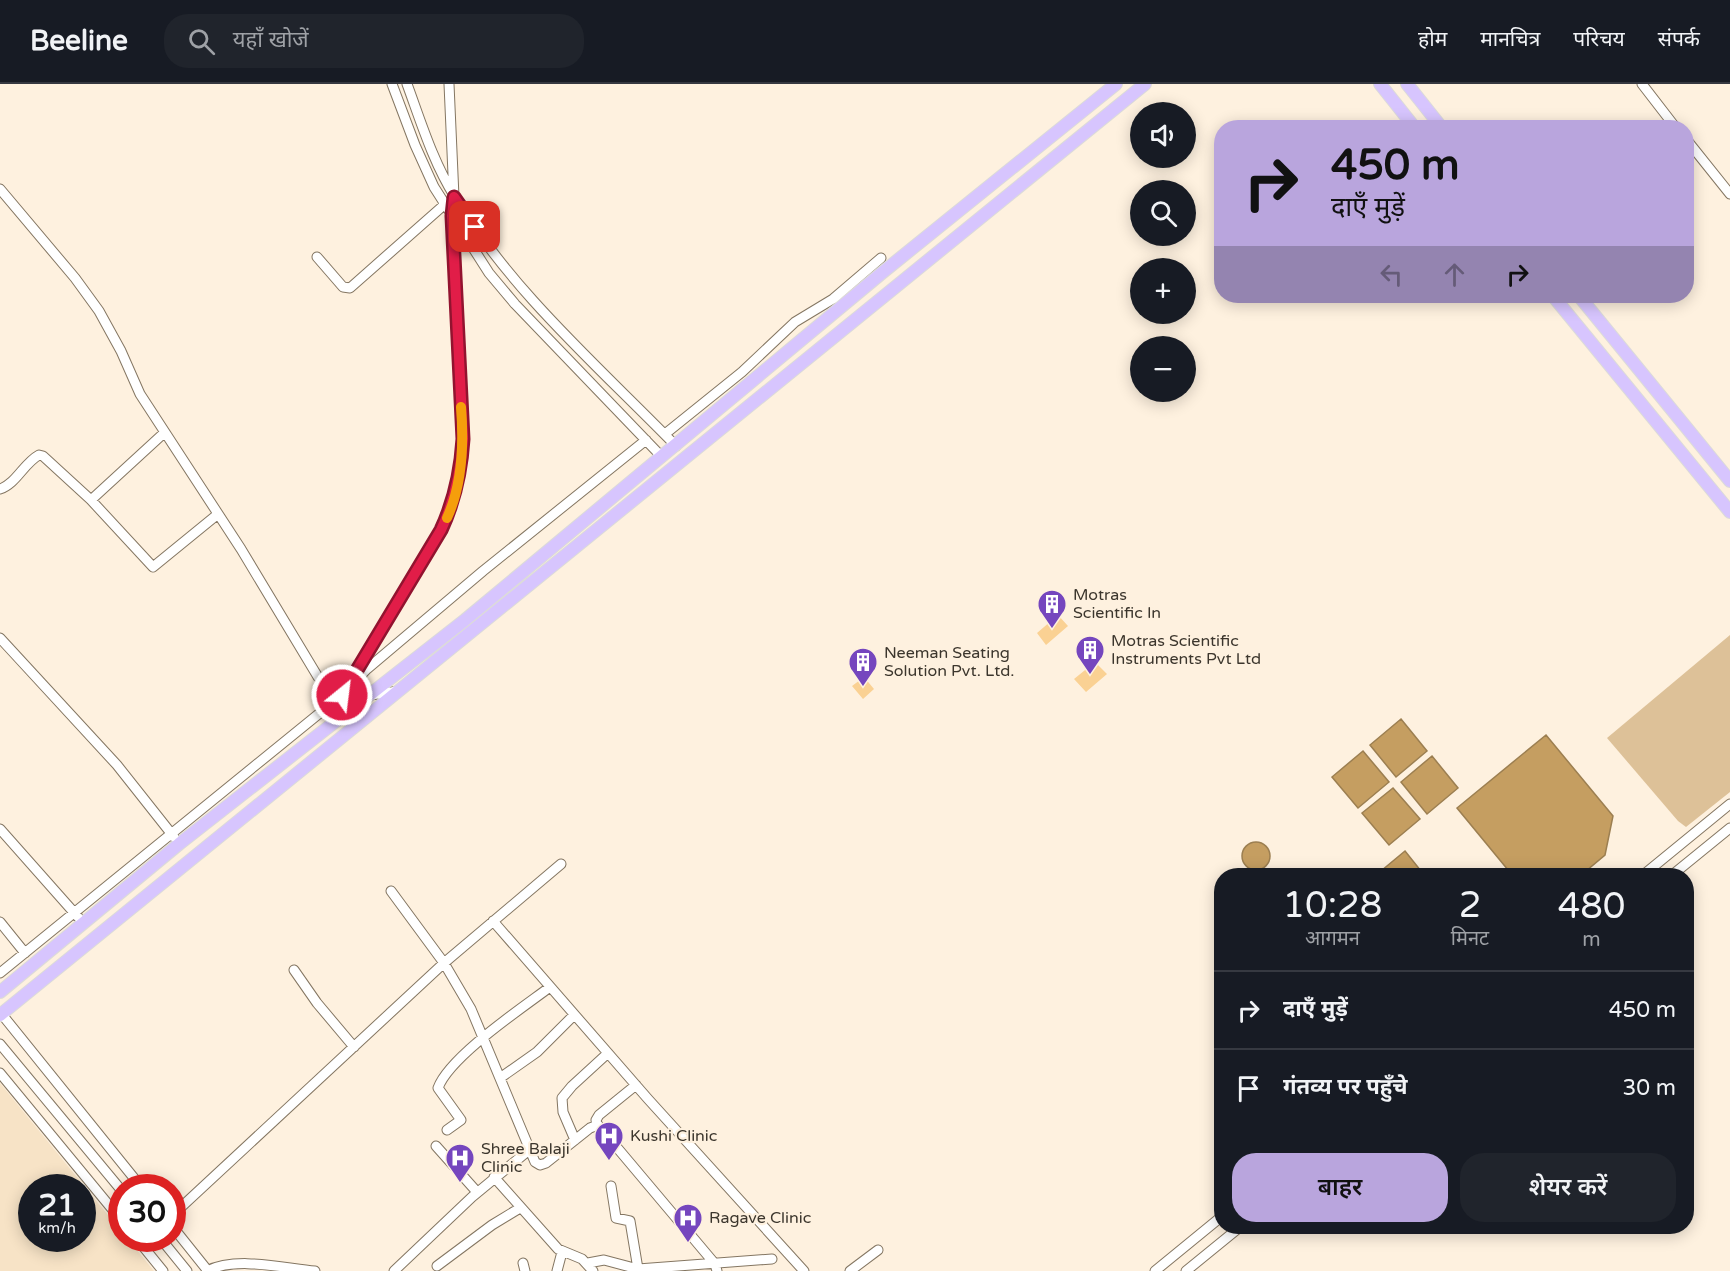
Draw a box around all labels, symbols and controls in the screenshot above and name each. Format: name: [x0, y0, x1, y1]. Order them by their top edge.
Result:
search box: [164, 14, 584, 68]
text: Beeline: [30, 24, 128, 58]
icon: search: [185, 25, 218, 58]
text: यहाँ खोजें: [233, 27, 309, 53]
text: होम: [1418, 27, 1447, 52]
text: मानचित्र: [1480, 27, 1540, 52]
text: परिचय: [1573, 27, 1625, 52]
text: संपर्क: [1658, 27, 1700, 52]
map controls: [1130, 102, 1196, 402]
button: sound: [1130, 102, 1196, 168]
text: 450 m: [1331, 140, 1460, 191]
icon: right: [1232, 144, 1310, 222]
button: search: [1130, 180, 1196, 246]
text: दाएँ मुड़ें: [1331, 191, 1405, 224]
pin: [449, 201, 500, 252]
icon: arrive: [458, 210, 491, 243]
button: +: [1130, 258, 1196, 324]
icon: left: [1375, 258, 1408, 291]
icon: ahead: [1438, 258, 1471, 291]
icon: right: [1501, 258, 1534, 291]
button: −: [1130, 336, 1196, 402]
place label: Motras Scientific In: [1073, 585, 1161, 623]
building icon: Motras Scientific In: [1036, 588, 1068, 630]
place label: Motras Scientific Instruments Pvt Ltd: [1111, 631, 1261, 669]
building icon: Motras Scientific Instruments Pvt Ltd: [1074, 634, 1106, 676]
place label: Neeman Seating Solution Pvt. Ltd.: [884, 643, 1015, 681]
building icon: Neeman Seating Solution Pvt. Ltd.: [847, 646, 879, 688]
position arrow: [310, 663, 374, 727]
text: 10:28: [1283, 884, 1382, 927]
text: 2: [1459, 884, 1481, 927]
text: 480: [1558, 885, 1625, 928]
text: आगमन: [1305, 927, 1360, 951]
text: मिनट: [1451, 927, 1489, 951]
text: m: [1582, 928, 1601, 952]
icon: right: [1232, 994, 1265, 1027]
text: दाएँ मुड़ें: [1283, 996, 1348, 1022]
text: 450 m: [1609, 997, 1676, 1023]
icon: arrive: [1232, 1072, 1265, 1105]
text: गंतव्य पर पहुँचे: [1283, 1074, 1408, 1100]
text: 30 m: [1622, 1075, 1676, 1101]
hospital icon: Kushi Clinic: [593, 1120, 625, 1162]
place label: Kushi Clinic: [630, 1126, 717, 1146]
place label: Shree Balaji Clinic: [481, 1139, 570, 1177]
hospital icon: Shree Balaji Clinic: [444, 1142, 476, 1184]
button: बाहर: [1232, 1153, 1448, 1222]
button: शेयर करें: [1460, 1153, 1676, 1222]
speed limit sign: 30: [108, 1174, 186, 1252]
text: 21: [38, 1187, 76, 1224]
hospital icon: Ragave Clinic: [672, 1202, 704, 1244]
place label: Ragave Clinic: [709, 1208, 811, 1228]
text: km/h: [38, 1219, 76, 1237]

